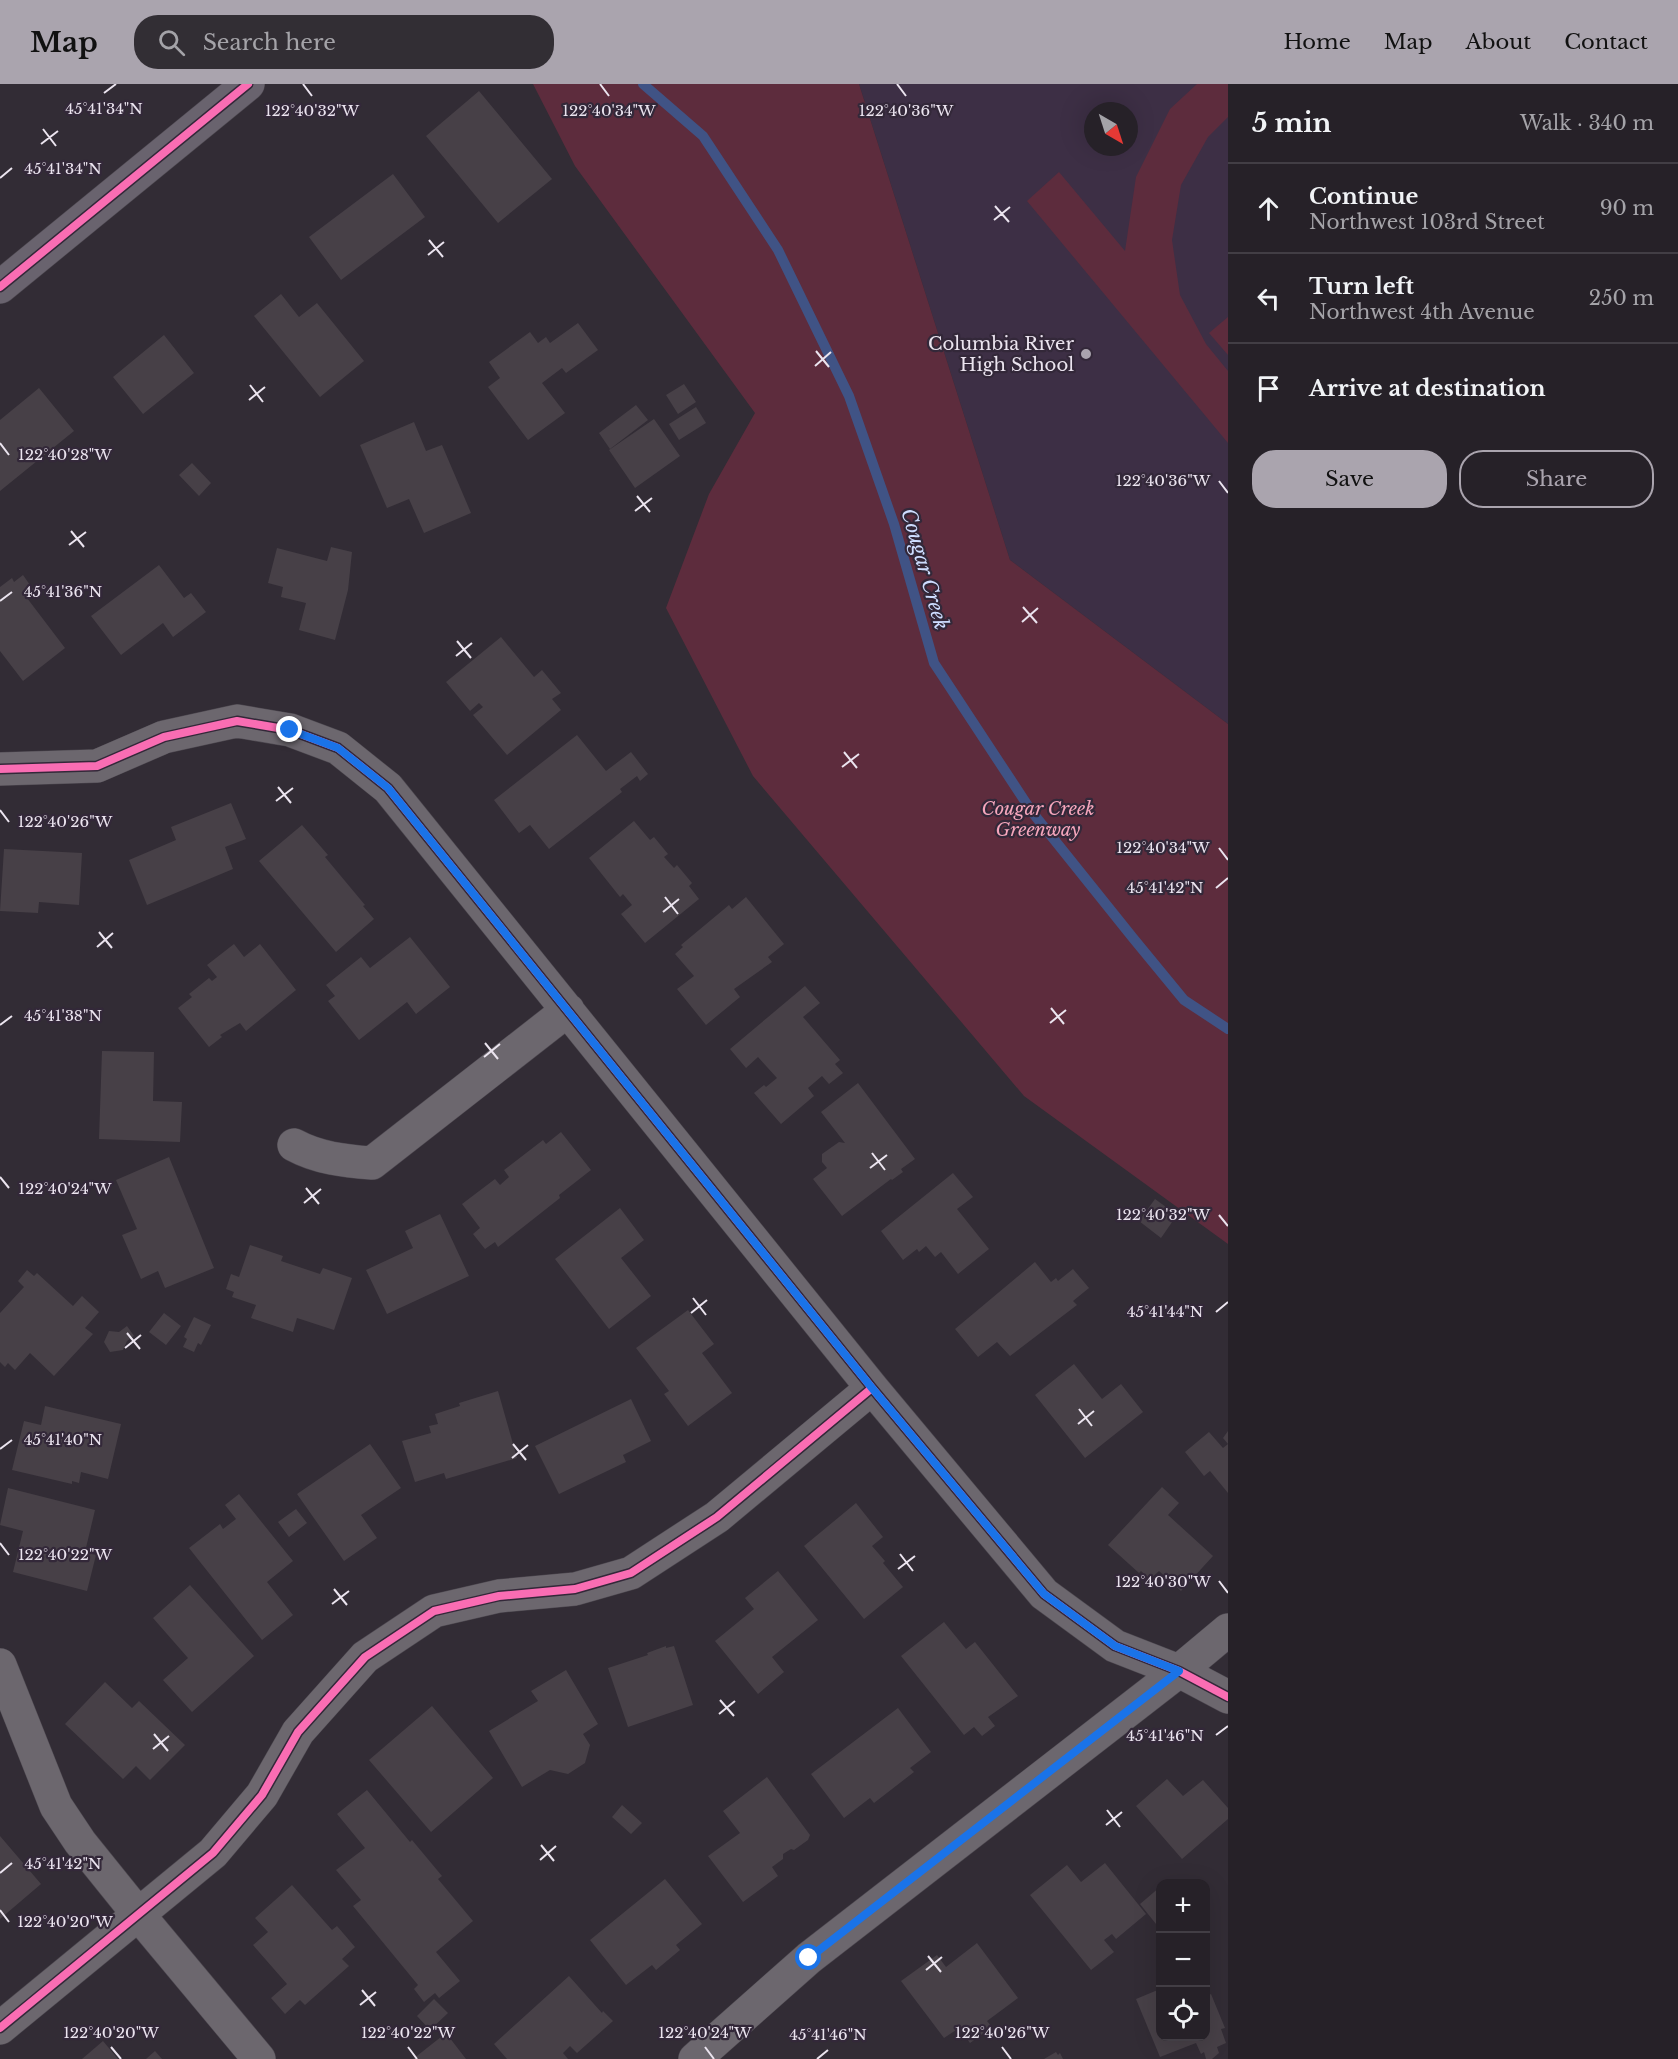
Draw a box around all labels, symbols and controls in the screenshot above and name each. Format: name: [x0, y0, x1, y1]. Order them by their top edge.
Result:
search box: [134, 15, 554, 69]
text: Map: [30, 25, 98, 60]
icon: search: [155, 26, 188, 59]
text: Search here: [203, 29, 336, 56]
text: Home: [1284, 29, 1351, 55]
text: Map: [1384, 29, 1432, 55]
text: About: [1465, 29, 1531, 55]
text: Contact: [1564, 29, 1648, 55]
text: 45°41'34"N: [65, 99, 143, 118]
text: 122°40'32"W: [265, 101, 359, 120]
text: 122°40'34"W: [562, 101, 656, 120]
text: 122°40'36"W: [859, 101, 954, 120]
north arrow: [1084, 102, 1138, 156]
text: 5 min: [1252, 107, 1331, 139]
text: Walk · 340 m: [1520, 111, 1654, 135]
text: 45°41'34"N: [24, 159, 102, 178]
text: Continue: [1309, 183, 1418, 210]
icon: ahead: [1252, 192, 1285, 225]
text: 90 m: [1600, 196, 1654, 220]
text: Northwest 103rd Street: [1309, 210, 1545, 234]
text: Turn left: [1309, 273, 1414, 300]
icon: left: [1252, 282, 1285, 315]
text: 250 m: [1589, 286, 1654, 310]
text: Northwest 4th Avenue: [1309, 300, 1535, 324]
place label: Columbia River High School: [928, 333, 1074, 376]
marker: Columbia River High School: [1079, 347, 1093, 361]
icon: arrive: [1252, 372, 1285, 405]
text: Arrive at destination: [1309, 375, 1546, 402]
text: 122°40'28"W: [18, 445, 112, 464]
button: Save: [1252, 450, 1447, 508]
button: Share: [1459, 450, 1654, 508]
text: 122°40'36"W: [1116, 471, 1211, 490]
water label: Cougar Creek: [896, 505, 954, 633]
text: 45°41'36"N: [24, 582, 102, 601]
route end: [276, 716, 302, 742]
park label: Cougar Creek Greenway: [982, 798, 1094, 841]
text: 122°40'26"W: [18, 812, 113, 831]
text: 122°40'34"W: [1116, 838, 1210, 857]
text: 45°41'42"N: [1126, 878, 1204, 897]
text: 45°41'38"N: [24, 1006, 102, 1025]
text: 122°40'24"W: [18, 1179, 112, 1198]
text: 122°40'32"W: [1116, 1205, 1210, 1224]
text: 45°41'44"N: [1127, 1302, 1203, 1321]
text: 45°41'40"N: [24, 1430, 102, 1449]
text: 122°40'22"W: [18, 1545, 112, 1564]
text: 122°40'30"W: [1115, 1572, 1211, 1591]
text: 45°41'46"N: [1126, 1726, 1204, 1745]
text: 45°41'42"N: [24, 1854, 102, 1873]
map controls: [1156, 1879, 1210, 2041]
button: +: [1156, 1879, 1210, 1933]
text: 122°40'20"W: [17, 1912, 113, 1931]
button: −: [1156, 1933, 1210, 1987]
route start: [795, 1944, 821, 1970]
button: locate: [1156, 1987, 1210, 2041]
text: 122°40'20"W: [63, 2023, 159, 2042]
text: 122°40'22"W: [361, 2023, 455, 2042]
text: 122°40'24"W: [658, 2023, 752, 2042]
text: 122°40'26"W: [955, 2023, 1050, 2042]
text: 45°41'46"N: [789, 2025, 867, 2044]

